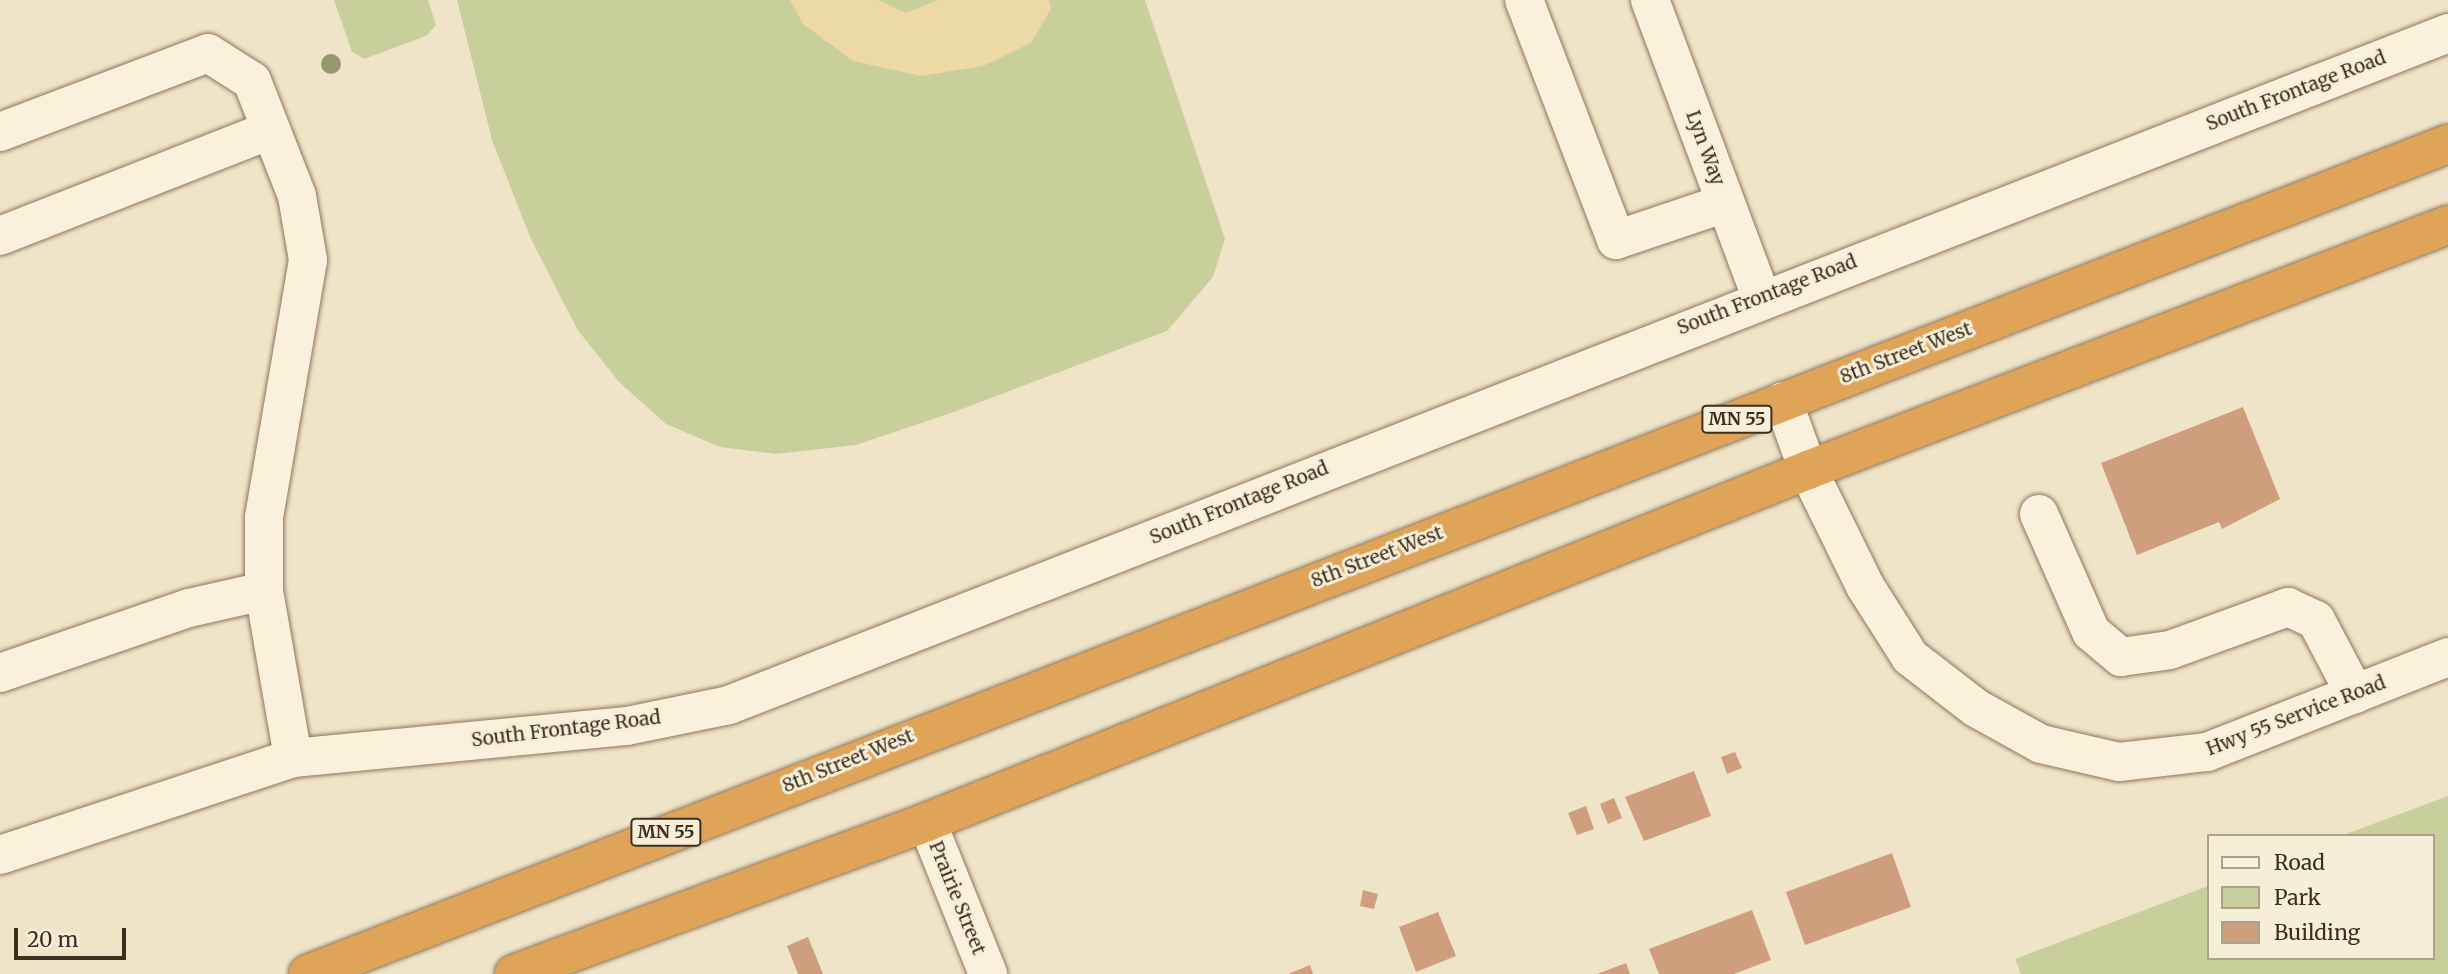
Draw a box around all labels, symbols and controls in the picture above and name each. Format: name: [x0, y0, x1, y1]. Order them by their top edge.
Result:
street label: South Frontage Road: [2203, 46, 2389, 136]
street label: Lyn Way: [1681, 107, 1729, 189]
street label: South Frontage Road: [1674, 250, 1860, 340]
street label: 8th Street West: [1837, 317, 1975, 389]
road number: MN 55: [1700, 404, 1774, 433]
street label: South Frontage Road: [1146, 457, 1332, 549]
street label: 8th Street West: [1308, 521, 1446, 593]
street label: Hwy 55 Service Road: [2203, 671, 2389, 761]
street label: South Frontage Road: [470, 706, 662, 752]
street label: 8th Street West: [779, 724, 917, 798]
road number: MN 55: [629, 818, 703, 846]
legend: [2206, 834, 2434, 960]
street label: Prairie Street: [924, 838, 990, 958]
text: Road: [2274, 849, 2325, 876]
text: Park: [2274, 884, 2321, 911]
scale bar: [18, 914, 130, 958]
text: Building: [2274, 919, 2360, 946]
text: 20 m: [27, 926, 78, 953]

